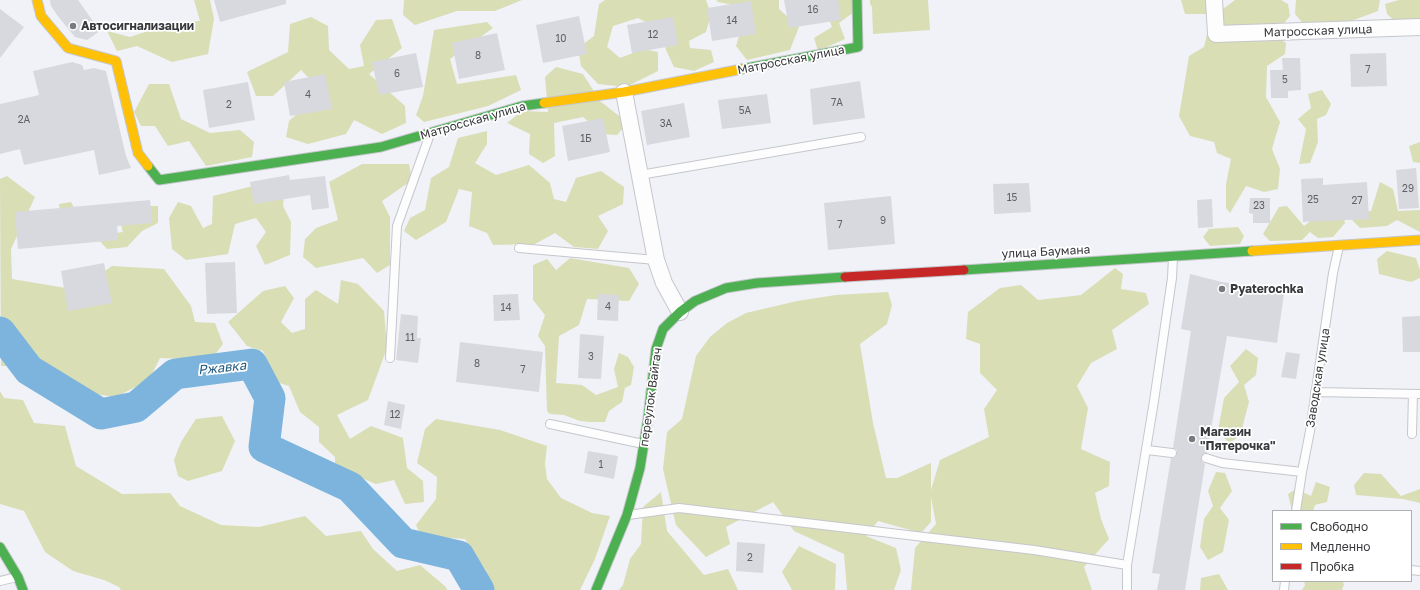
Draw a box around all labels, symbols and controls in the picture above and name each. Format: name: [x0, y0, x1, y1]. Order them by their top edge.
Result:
house number: 16: [808, 4, 818, 16]
house number: 14: [727, 15, 737, 27]
place label: Автосигнализации: [81, 19, 194, 33]
marker: Автосигнализации: [68, 21, 78, 31]
street label: Матросская улица: [1263, 22, 1373, 40]
house number: 12: [648, 29, 658, 41]
house number: 10: [555, 33, 567, 45]
street label: Матросская улица: [736, 43, 846, 77]
house number: 8: [475, 50, 481, 62]
house number: 7: [1365, 64, 1371, 76]
house number: 6: [394, 68, 400, 80]
house number: 5: [1282, 74, 1288, 86]
house number: 4: [305, 89, 311, 101]
house number: 7А: [831, 97, 843, 109]
house number: 2: [226, 99, 232, 111]
street label: Матросская улица: [419, 99, 527, 143]
house number: 5А: [739, 105, 751, 117]
house number: 2А: [18, 114, 30, 126]
house number: 3А: [660, 118, 672, 130]
house number: 1Б: [580, 133, 592, 145]
house number: 29: [1402, 183, 1414, 195]
house number: 15: [1007, 192, 1017, 204]
house number: 25: [1307, 194, 1319, 206]
house number: 27: [1351, 195, 1363, 207]
house number: 23: [1253, 200, 1265, 212]
house number: 9: [880, 215, 886, 227]
house number: 7: [837, 219, 843, 231]
street label: улица Баумана: [1001, 242, 1091, 262]
place label: Pyaterochka: [1230, 282, 1304, 296]
marker: Pyaterochka: [1217, 284, 1227, 294]
house number: 4: [605, 301, 611, 313]
house number: 14: [501, 302, 511, 314]
street label: Заводская улица: [1303, 327, 1333, 429]
house number: 11: [405, 332, 415, 344]
street label: переулок Вайгач: [637, 347, 665, 447]
house number: 3: [588, 351, 594, 363]
water label: Ржавка: [197, 358, 247, 378]
house number: 8: [474, 358, 480, 370]
house number: 7: [520, 364, 526, 376]
house number: 12: [390, 409, 400, 421]
place label: Магазин "Пятерочка": [1200, 425, 1275, 453]
marker: Магазин "Пятерочка": [1187, 434, 1197, 444]
house number: 1: [599, 459, 603, 471]
legend: [1272, 510, 1412, 582]
text: Свободно: [1310, 519, 1368, 534]
text: Медленно: [1310, 539, 1370, 554]
house number: 2: [747, 552, 753, 564]
text: Пробка: [1310, 559, 1354, 574]

